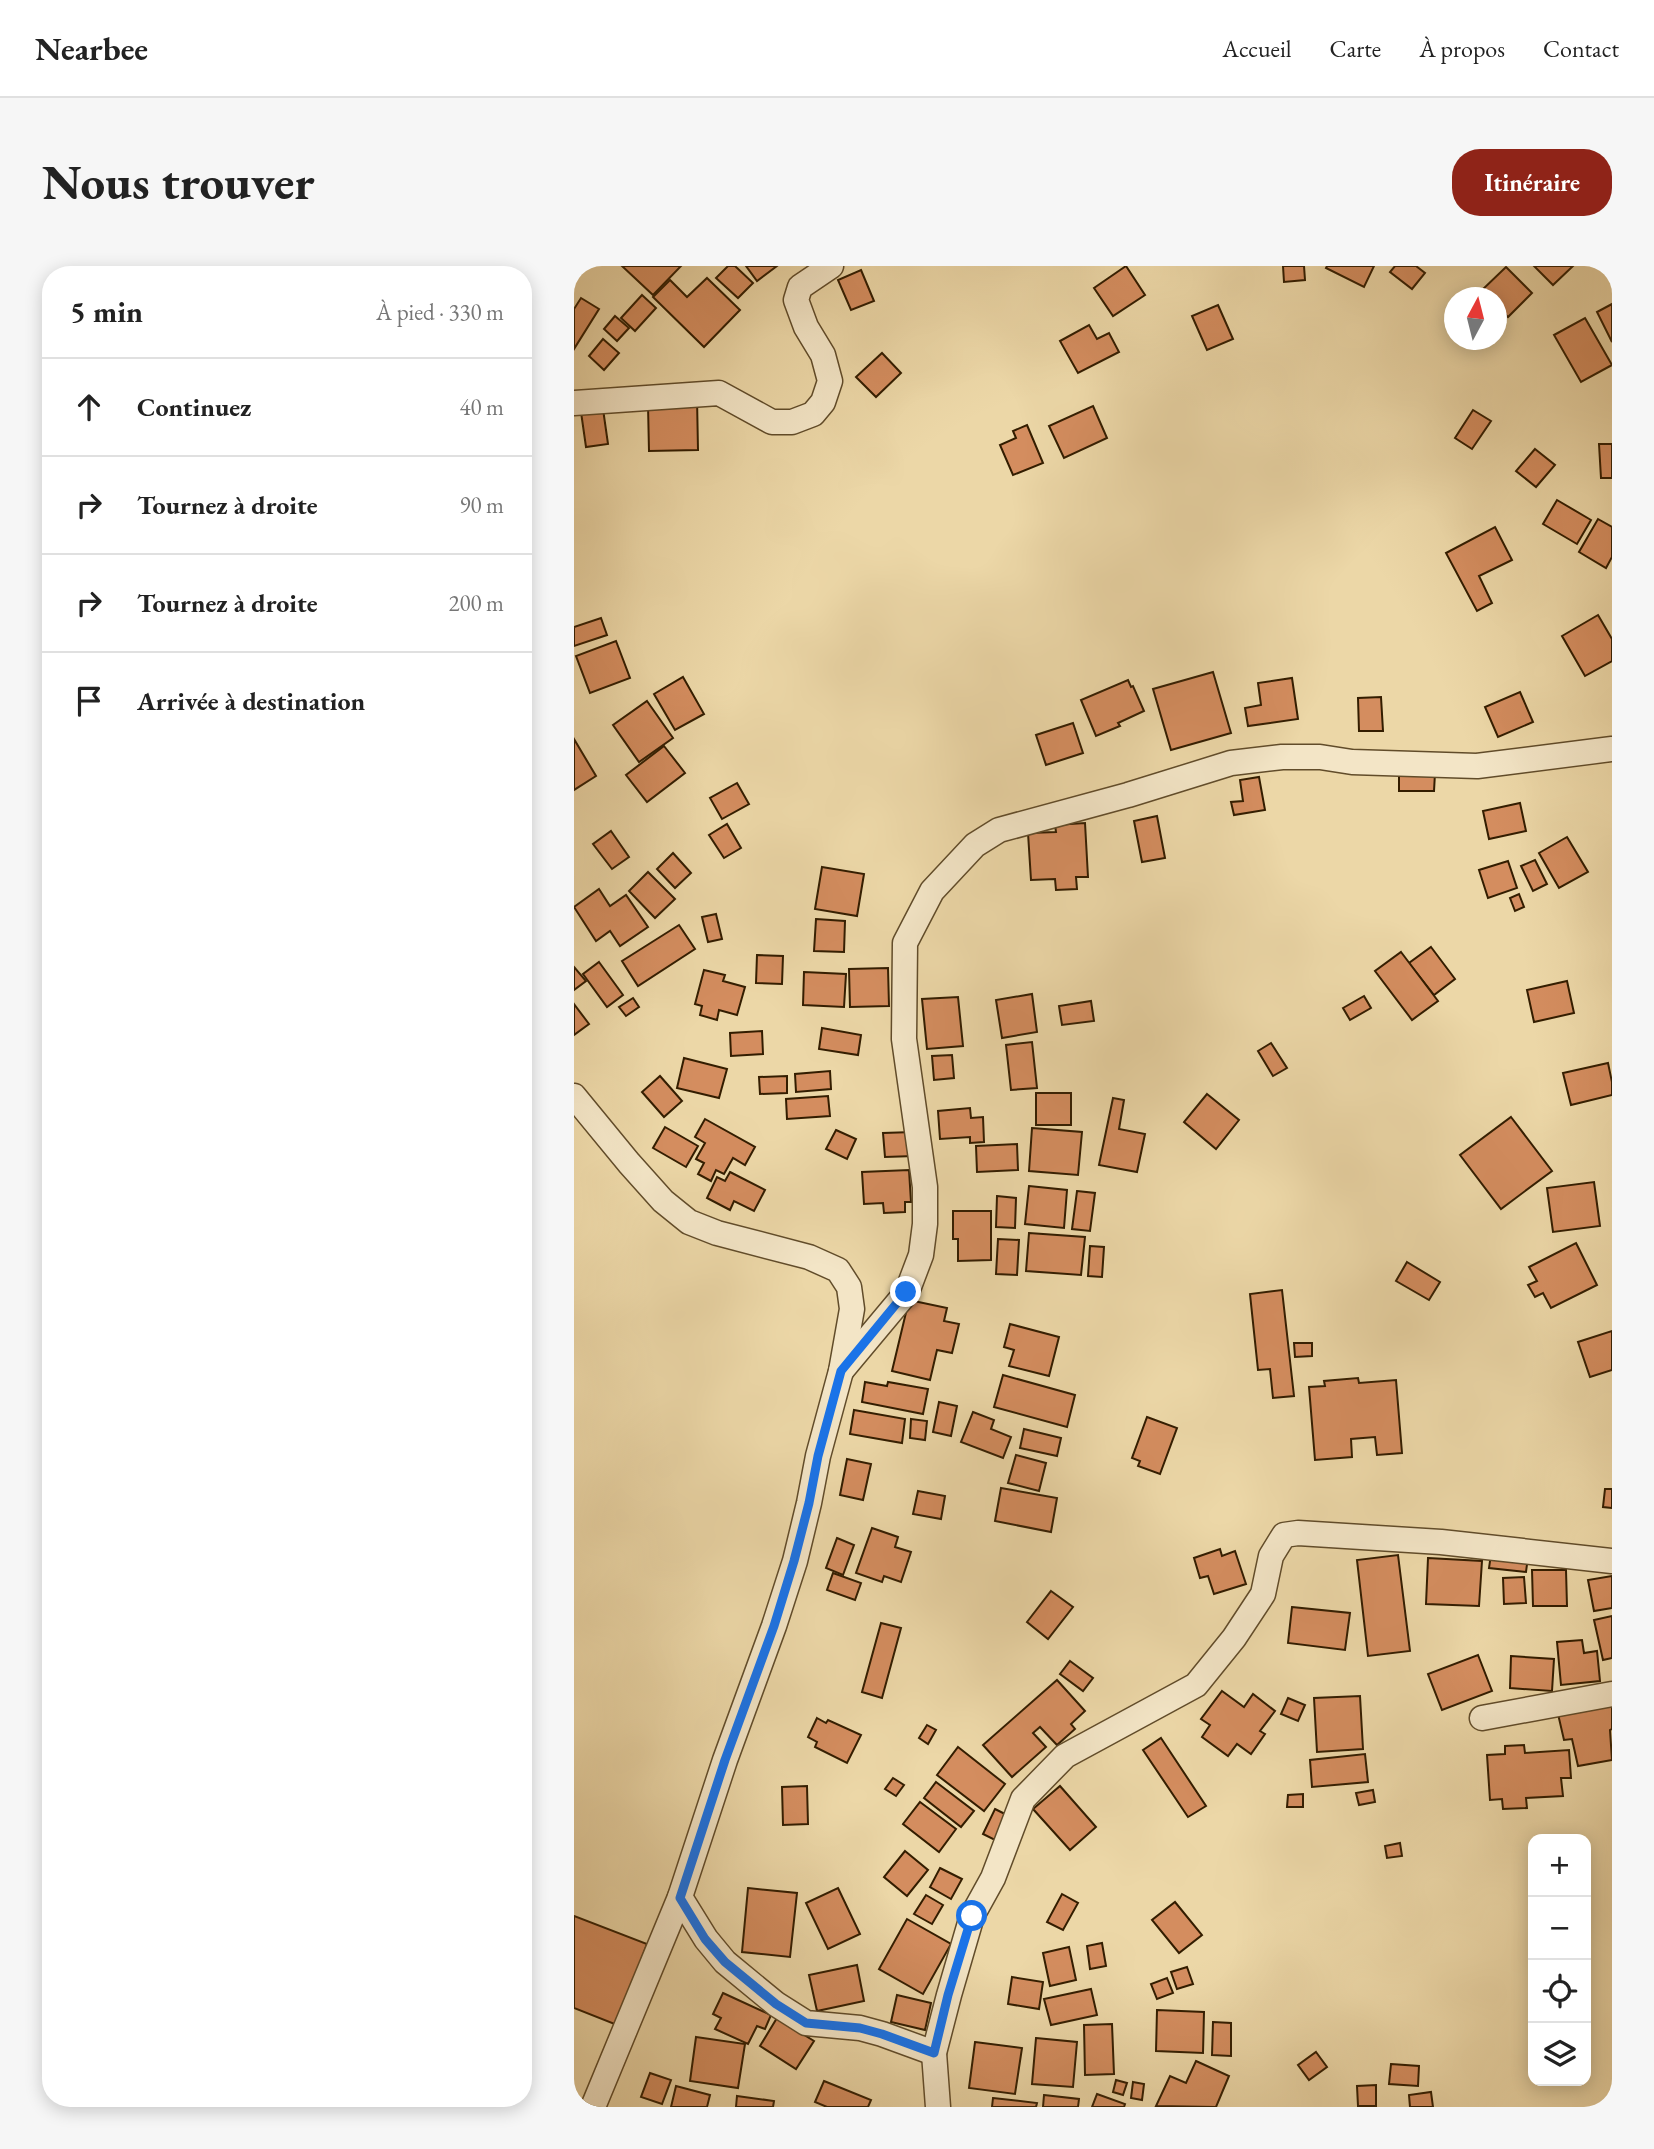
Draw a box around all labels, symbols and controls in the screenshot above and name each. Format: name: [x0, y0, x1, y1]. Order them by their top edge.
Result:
text: Nearbee: [35, 27, 148, 70]
text: Accueil: [1222, 33, 1292, 64]
text: Carte: [1330, 33, 1381, 64]
text: À propos: [1419, 33, 1505, 64]
text: Contact: [1543, 33, 1619, 64]
button: Itinéraire: [1452, 149, 1612, 216]
text: Nous trouver: [42, 150, 315, 214]
north arrow: [1444, 287, 1507, 350]
text: 5 min: [70, 292, 143, 331]
text: À pied · 330 m: [376, 297, 504, 327]
icon: ahead: [70, 388, 108, 426]
text: Continuez: [137, 390, 251, 424]
text: 40 m: [459, 392, 504, 422]
icon: right: [70, 486, 108, 524]
text: Tournez à droite: [137, 488, 318, 522]
text: 90 m: [459, 490, 504, 520]
icon: right: [70, 584, 108, 622]
text: Tournez à droite: [137, 586, 318, 620]
text: 200 m: [448, 588, 504, 618]
icon: arrive: [70, 682, 108, 720]
text: Arrivée à destination: [137, 684, 365, 718]
route end: [890, 1276, 921, 1307]
map controls: [1528, 1834, 1591, 2086]
button: +: [1528, 1834, 1591, 1897]
button: −: [1528, 1897, 1591, 1960]
route start: [956, 1900, 987, 1931]
button: locate: [1528, 1960, 1591, 2023]
button: layers: [1528, 2023, 1591, 2086]

